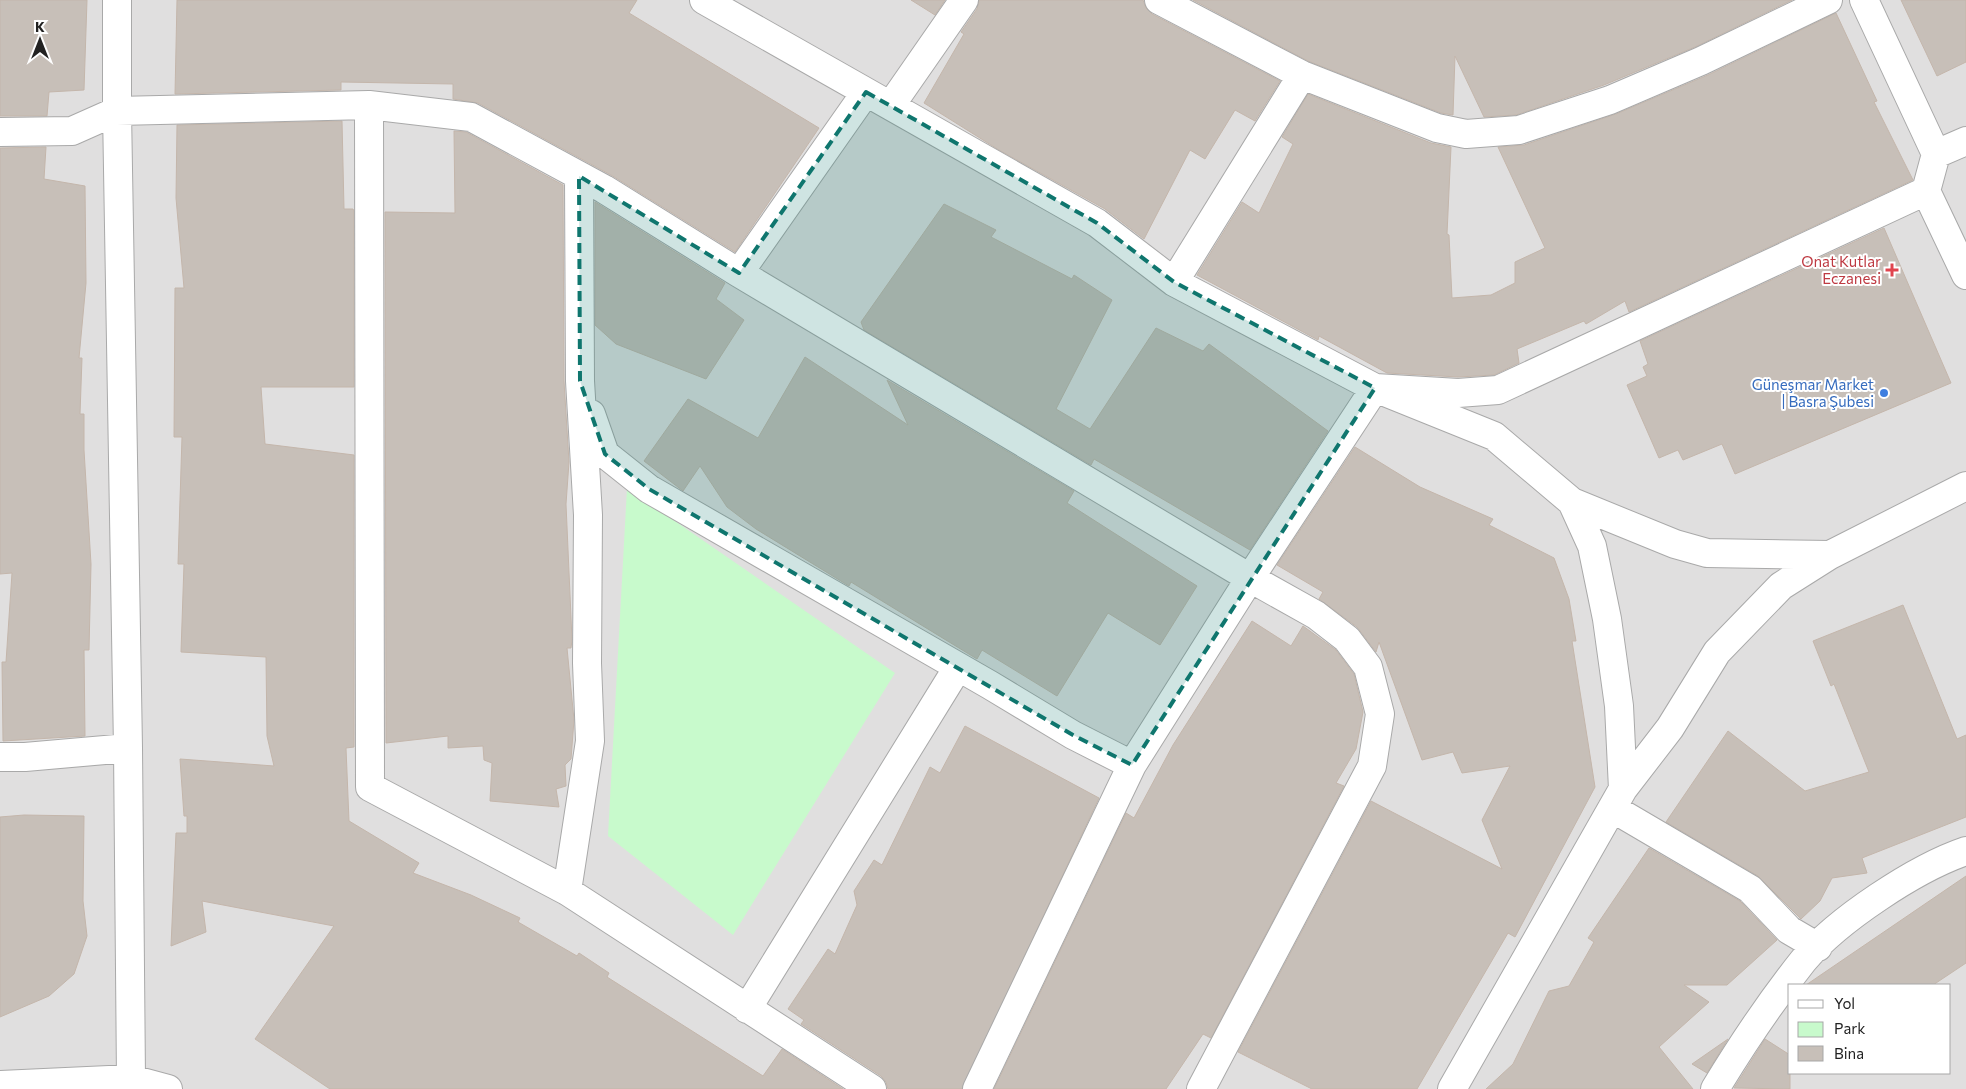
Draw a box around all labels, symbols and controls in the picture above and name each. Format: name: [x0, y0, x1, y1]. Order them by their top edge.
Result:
north arrow: [15, 15, 65, 65]
text: K: [35, 18, 45, 35]
place label: Onat Kutlar Eczanesi: [1801, 252, 1881, 287]
marker: Onat Kutlar Eczanesi: [1885, 263, 1899, 277]
place label: Güneşmar Market | Basra Şubesi: [1752, 375, 1874, 410]
marker: Güneşmar Market | Basra Şubesi: [1878, 387, 1890, 399]
legend: [1788, 984, 1951, 1074]
text: Yol: [1834, 994, 1855, 1012]
text: Park: [1834, 1019, 1865, 1037]
text: Bina: [1834, 1044, 1864, 1062]

